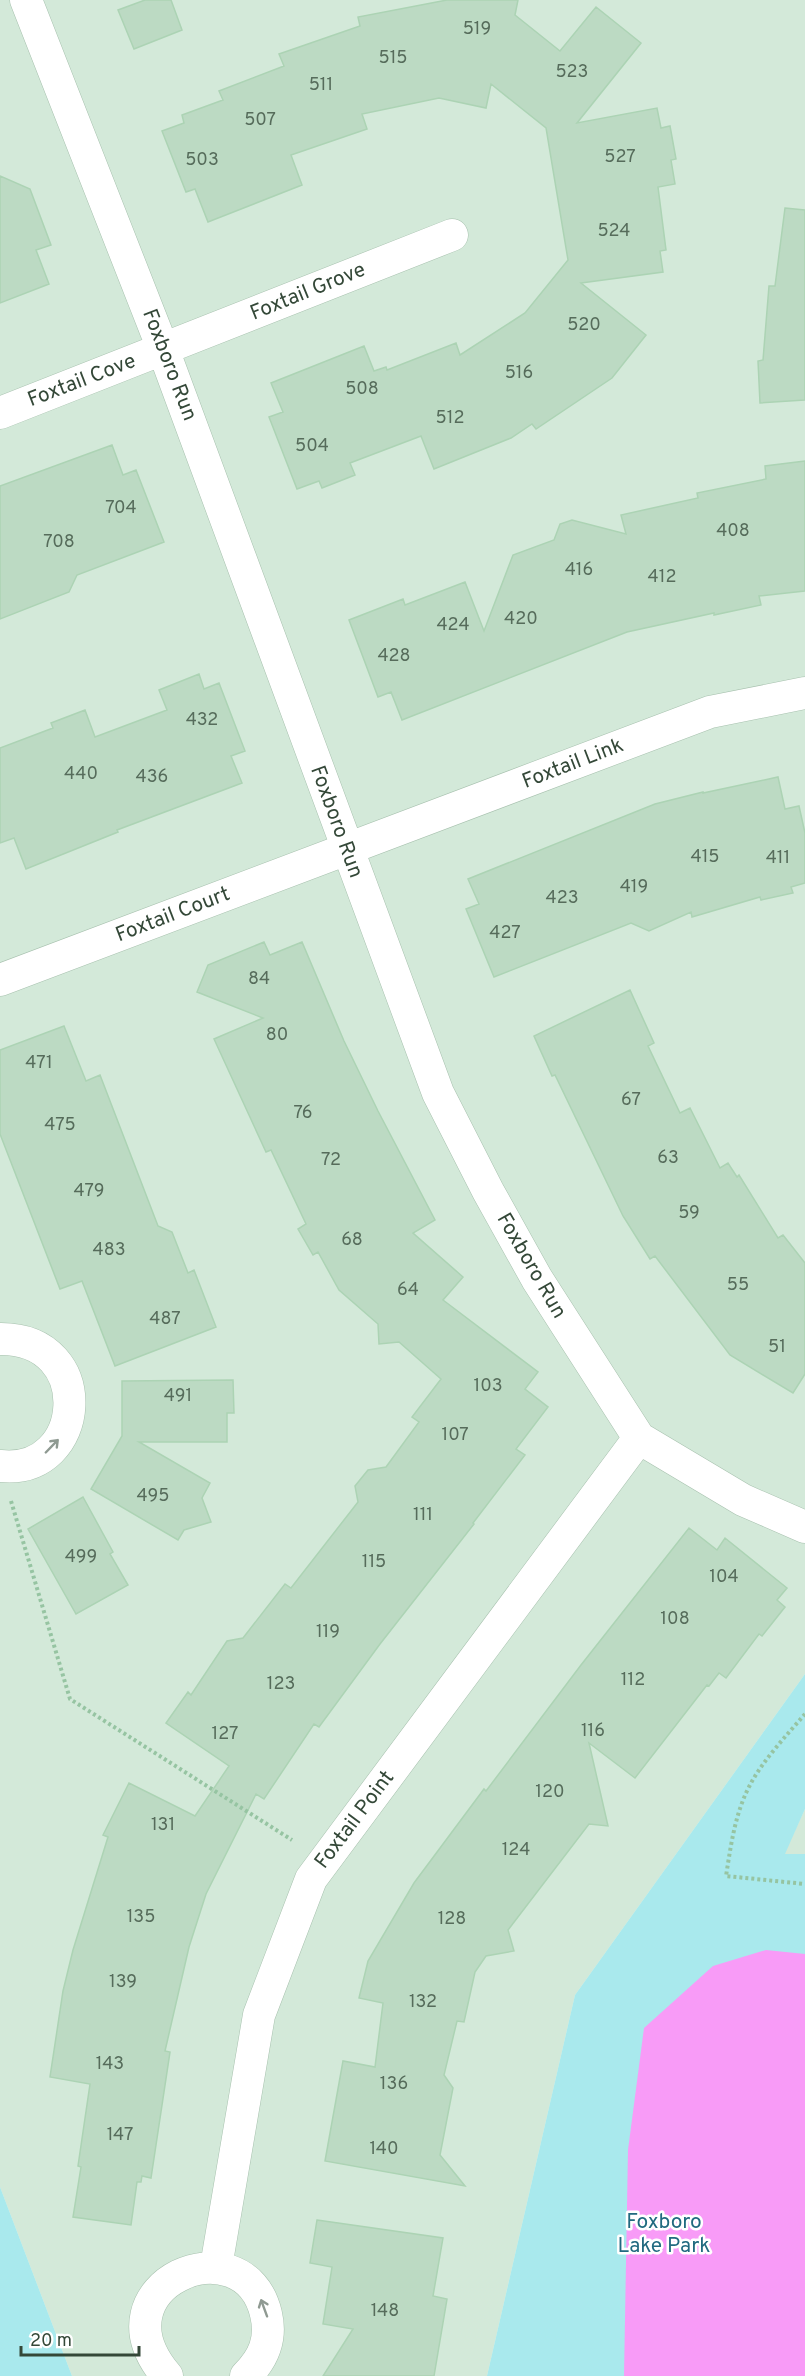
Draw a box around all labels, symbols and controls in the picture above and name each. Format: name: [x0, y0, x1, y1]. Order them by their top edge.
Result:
house number: 519: [463, 18, 491, 41]
house number: 515: [378, 47, 408, 70]
house number: 523: [556, 61, 588, 84]
house number: 511: [309, 74, 333, 97]
house number: 507: [244, 109, 276, 132]
house number: 527: [604, 146, 636, 169]
house number: 503: [185, 149, 219, 172]
house number: 524: [597, 220, 631, 243]
street label: Foxtail Grove: [246, 257, 370, 327]
street label: Foxboro Run: [135, 305, 203, 425]
house number: 520: [567, 314, 601, 337]
street label: Foxtail Cove: [24, 348, 140, 414]
house number: 516: [505, 362, 533, 385]
house number: 508: [345, 378, 379, 401]
house number: 512: [436, 407, 464, 430]
house number: 504: [295, 435, 329, 458]
house number: 704: [105, 497, 137, 520]
house number: 408: [716, 520, 750, 543]
house number: 708: [43, 531, 75, 554]
house number: 416: [565, 559, 593, 582]
house number: 412: [648, 566, 676, 589]
house number: 420: [504, 608, 538, 631]
house number: 424: [436, 614, 470, 637]
house number: 428: [377, 645, 411, 668]
house number: 432: [186, 709, 218, 732]
street label: Foxtail Link: [518, 732, 628, 796]
street label: Foxboro Run: [303, 762, 369, 882]
house number: 440: [64, 763, 98, 786]
house number: 436: [136, 766, 168, 789]
house number: 415: [690, 846, 720, 869]
house number: 411: [766, 847, 790, 870]
house number: 419: [620, 876, 648, 899]
street label: Foxtail Court: [112, 881, 234, 949]
house number: 423: [545, 887, 579, 910]
house number: 427: [489, 922, 521, 945]
house number: 84: [248, 968, 270, 991]
house number: 80: [266, 1024, 288, 1047]
house number: 471: [25, 1052, 53, 1075]
house number: 67: [621, 1089, 641, 1112]
house number: 76: [293, 1102, 313, 1125]
house number: 475: [44, 1114, 76, 1137]
house number: 63: [657, 1147, 679, 1170]
house number: 72: [321, 1149, 341, 1172]
house number: 479: [73, 1180, 105, 1203]
house number: 59: [678, 1202, 700, 1225]
street label: Foxboro Run: [490, 1208, 572, 1324]
house number: 68: [341, 1229, 363, 1252]
house number: 483: [92, 1239, 126, 1262]
house number: 55: [727, 1274, 749, 1297]
house number: 64: [397, 1279, 419, 1302]
house number: 487: [149, 1308, 181, 1331]
house number: 51: [768, 1336, 786, 1359]
house number: 103: [473, 1375, 503, 1398]
house number: 491: [164, 1385, 192, 1408]
house number: 107: [441, 1424, 469, 1447]
one-way arrow: [45, 1439, 59, 1454]
house number: 495: [137, 1485, 169, 1508]
house number: 111: [413, 1504, 433, 1527]
house number: 499: [65, 1546, 97, 1569]
house number: 115: [362, 1551, 386, 1574]
house number: 104: [709, 1566, 739, 1589]
house number: 108: [660, 1608, 690, 1631]
house number: 119: [316, 1621, 340, 1644]
house number: 112: [621, 1669, 645, 1692]
house number: 123: [267, 1673, 295, 1696]
house number: 116: [581, 1720, 605, 1743]
house number: 127: [212, 1723, 238, 1746]
street label: Foxtail Point: [309, 1765, 401, 1875]
house number: 120: [535, 1781, 565, 1804]
house number: 131: [151, 1814, 175, 1837]
house number: 124: [502, 1839, 530, 1862]
house number: 135: [127, 1906, 155, 1929]
house number: 128: [438, 1908, 466, 1931]
house number: 139: [109, 1971, 137, 1994]
house number: 132: [409, 1991, 437, 2014]
house number: 143: [96, 2053, 124, 2076]
house number: 136: [380, 2073, 408, 2096]
house number: 147: [107, 2124, 133, 2147]
house number: 140: [369, 2138, 399, 2161]
park label: Foxboro Lake Park: [618, 2209, 710, 2260]
one-way arrow: [257, 2300, 268, 2318]
house number: 148: [371, 2300, 399, 2323]
scale bar: [21, 2319, 140, 2357]
text: 20 m: [30, 2330, 72, 2353]

